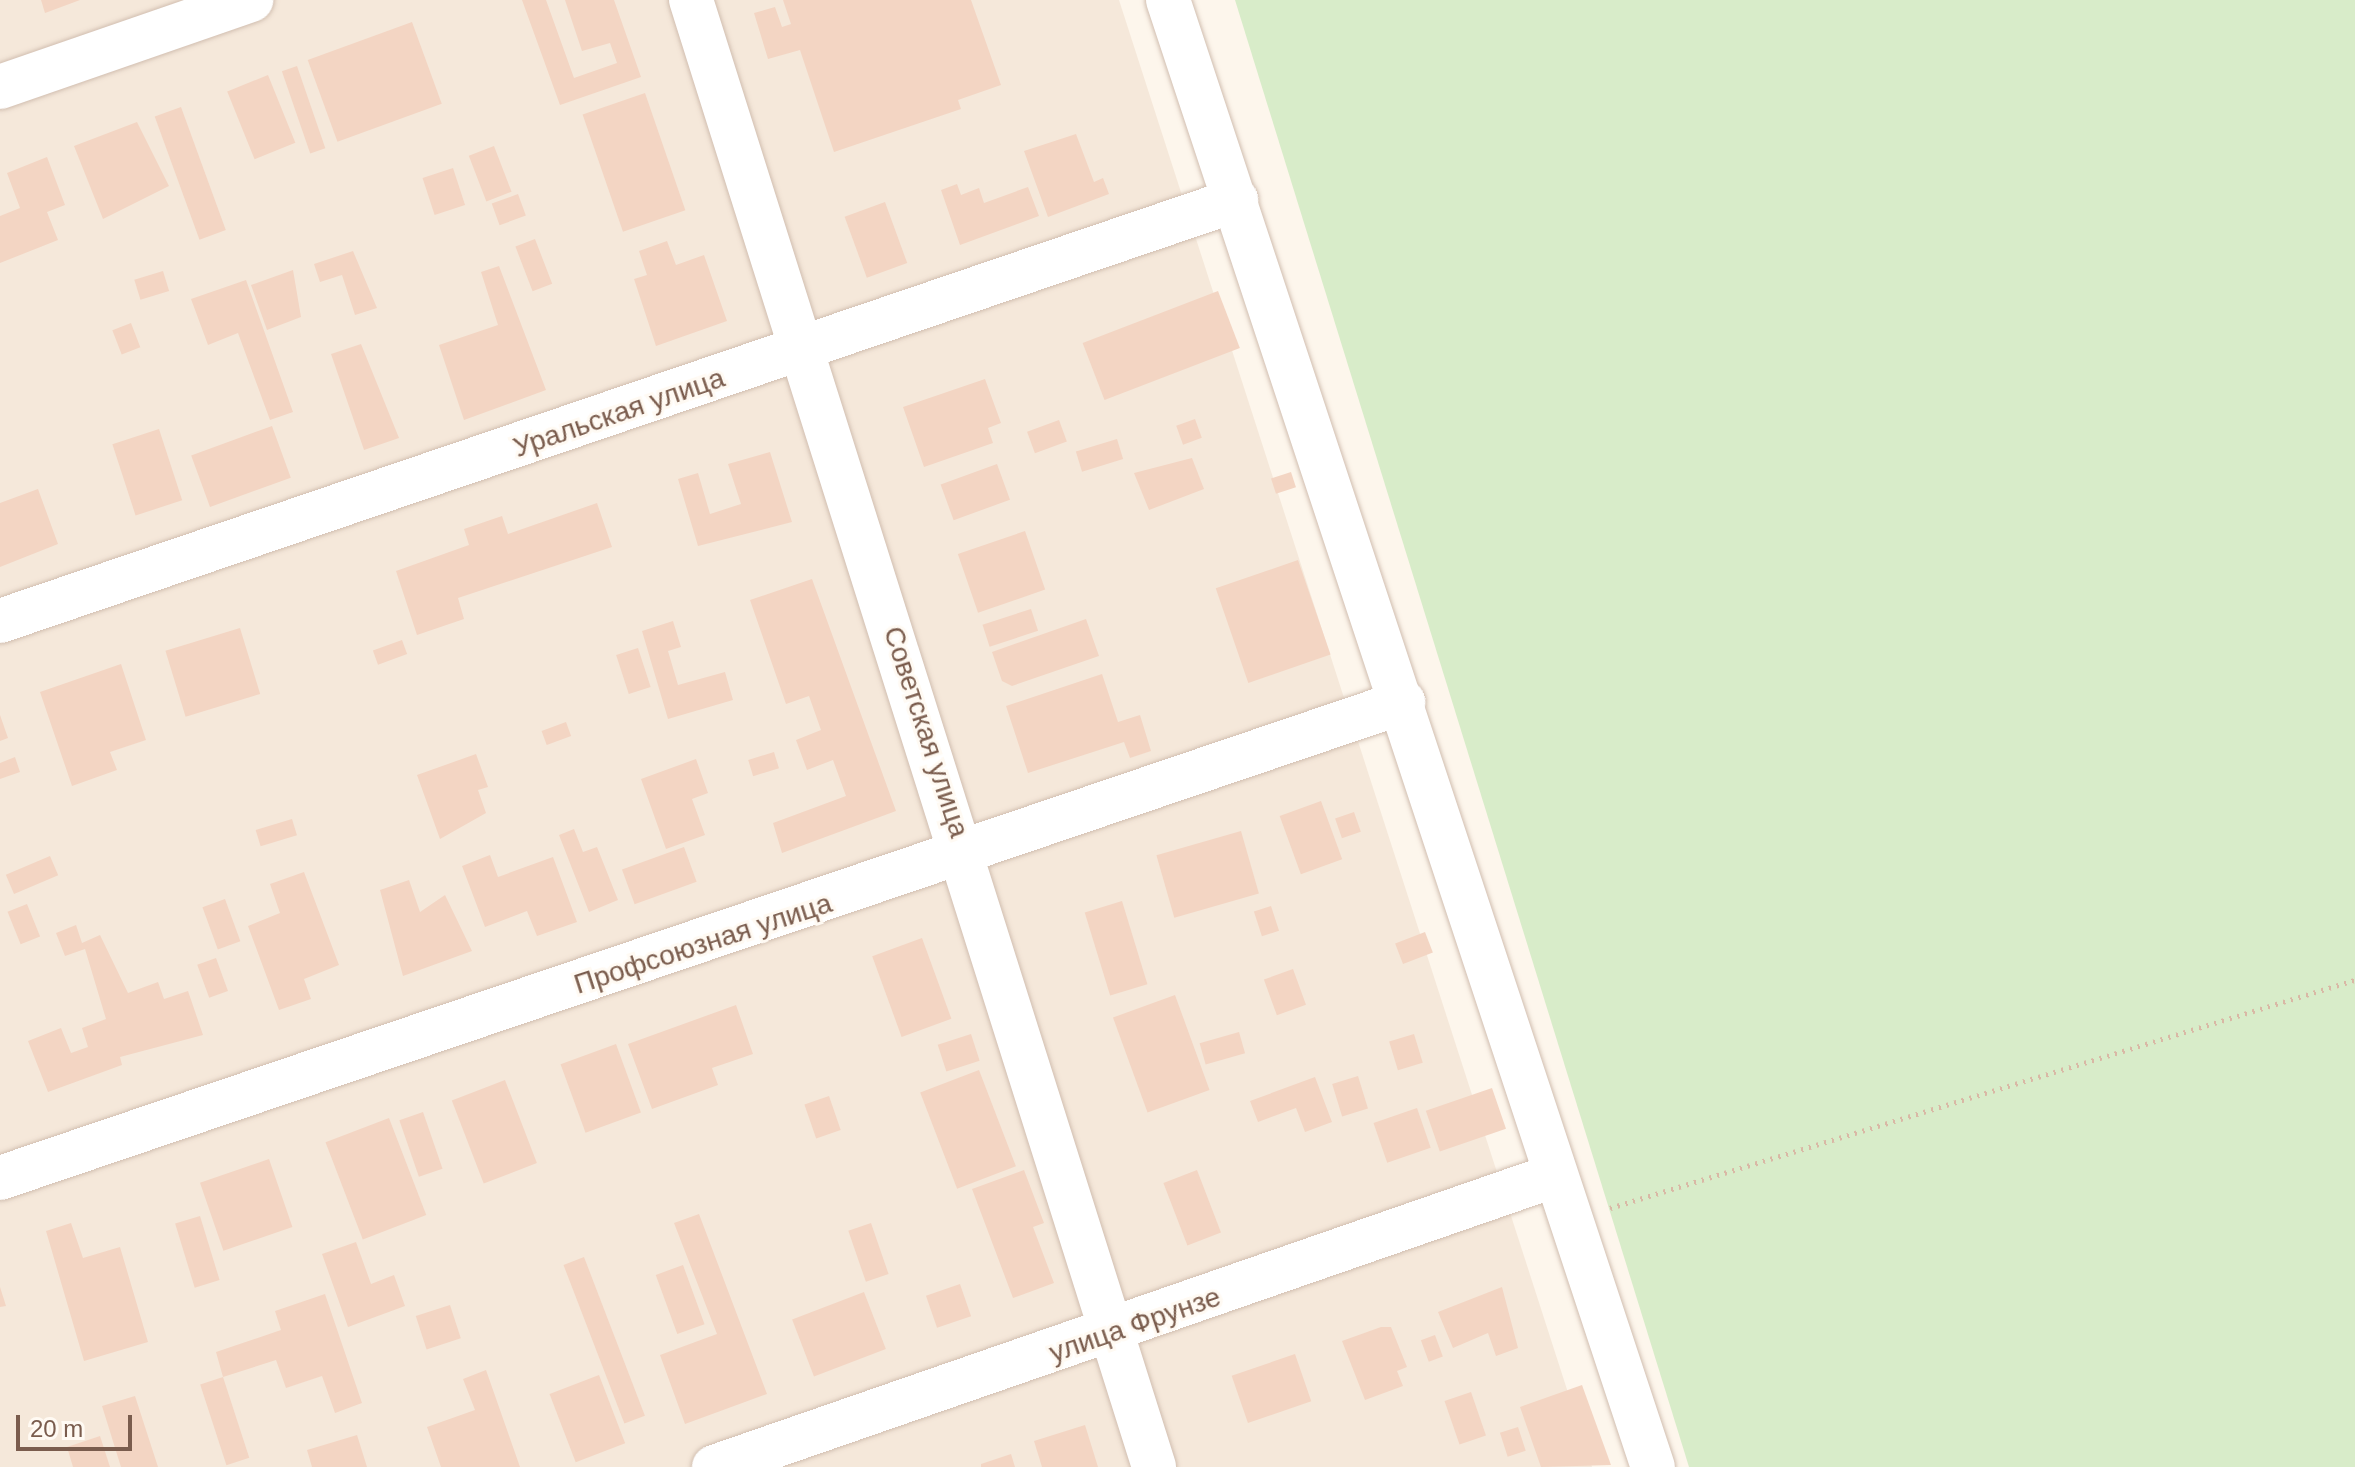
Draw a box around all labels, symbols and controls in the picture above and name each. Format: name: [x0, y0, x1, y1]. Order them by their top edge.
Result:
street label: Уральская улица: [509, 361, 729, 465]
street label: Советская улица: [876, 622, 976, 842]
street label: Профсоюзная улица: [570, 886, 836, 1002]
street label: улица Фрунзе: [1045, 1280, 1225, 1370]
scale bar: [20, 1399, 136, 1449]
text: 20 m: [30, 1415, 83, 1442]

